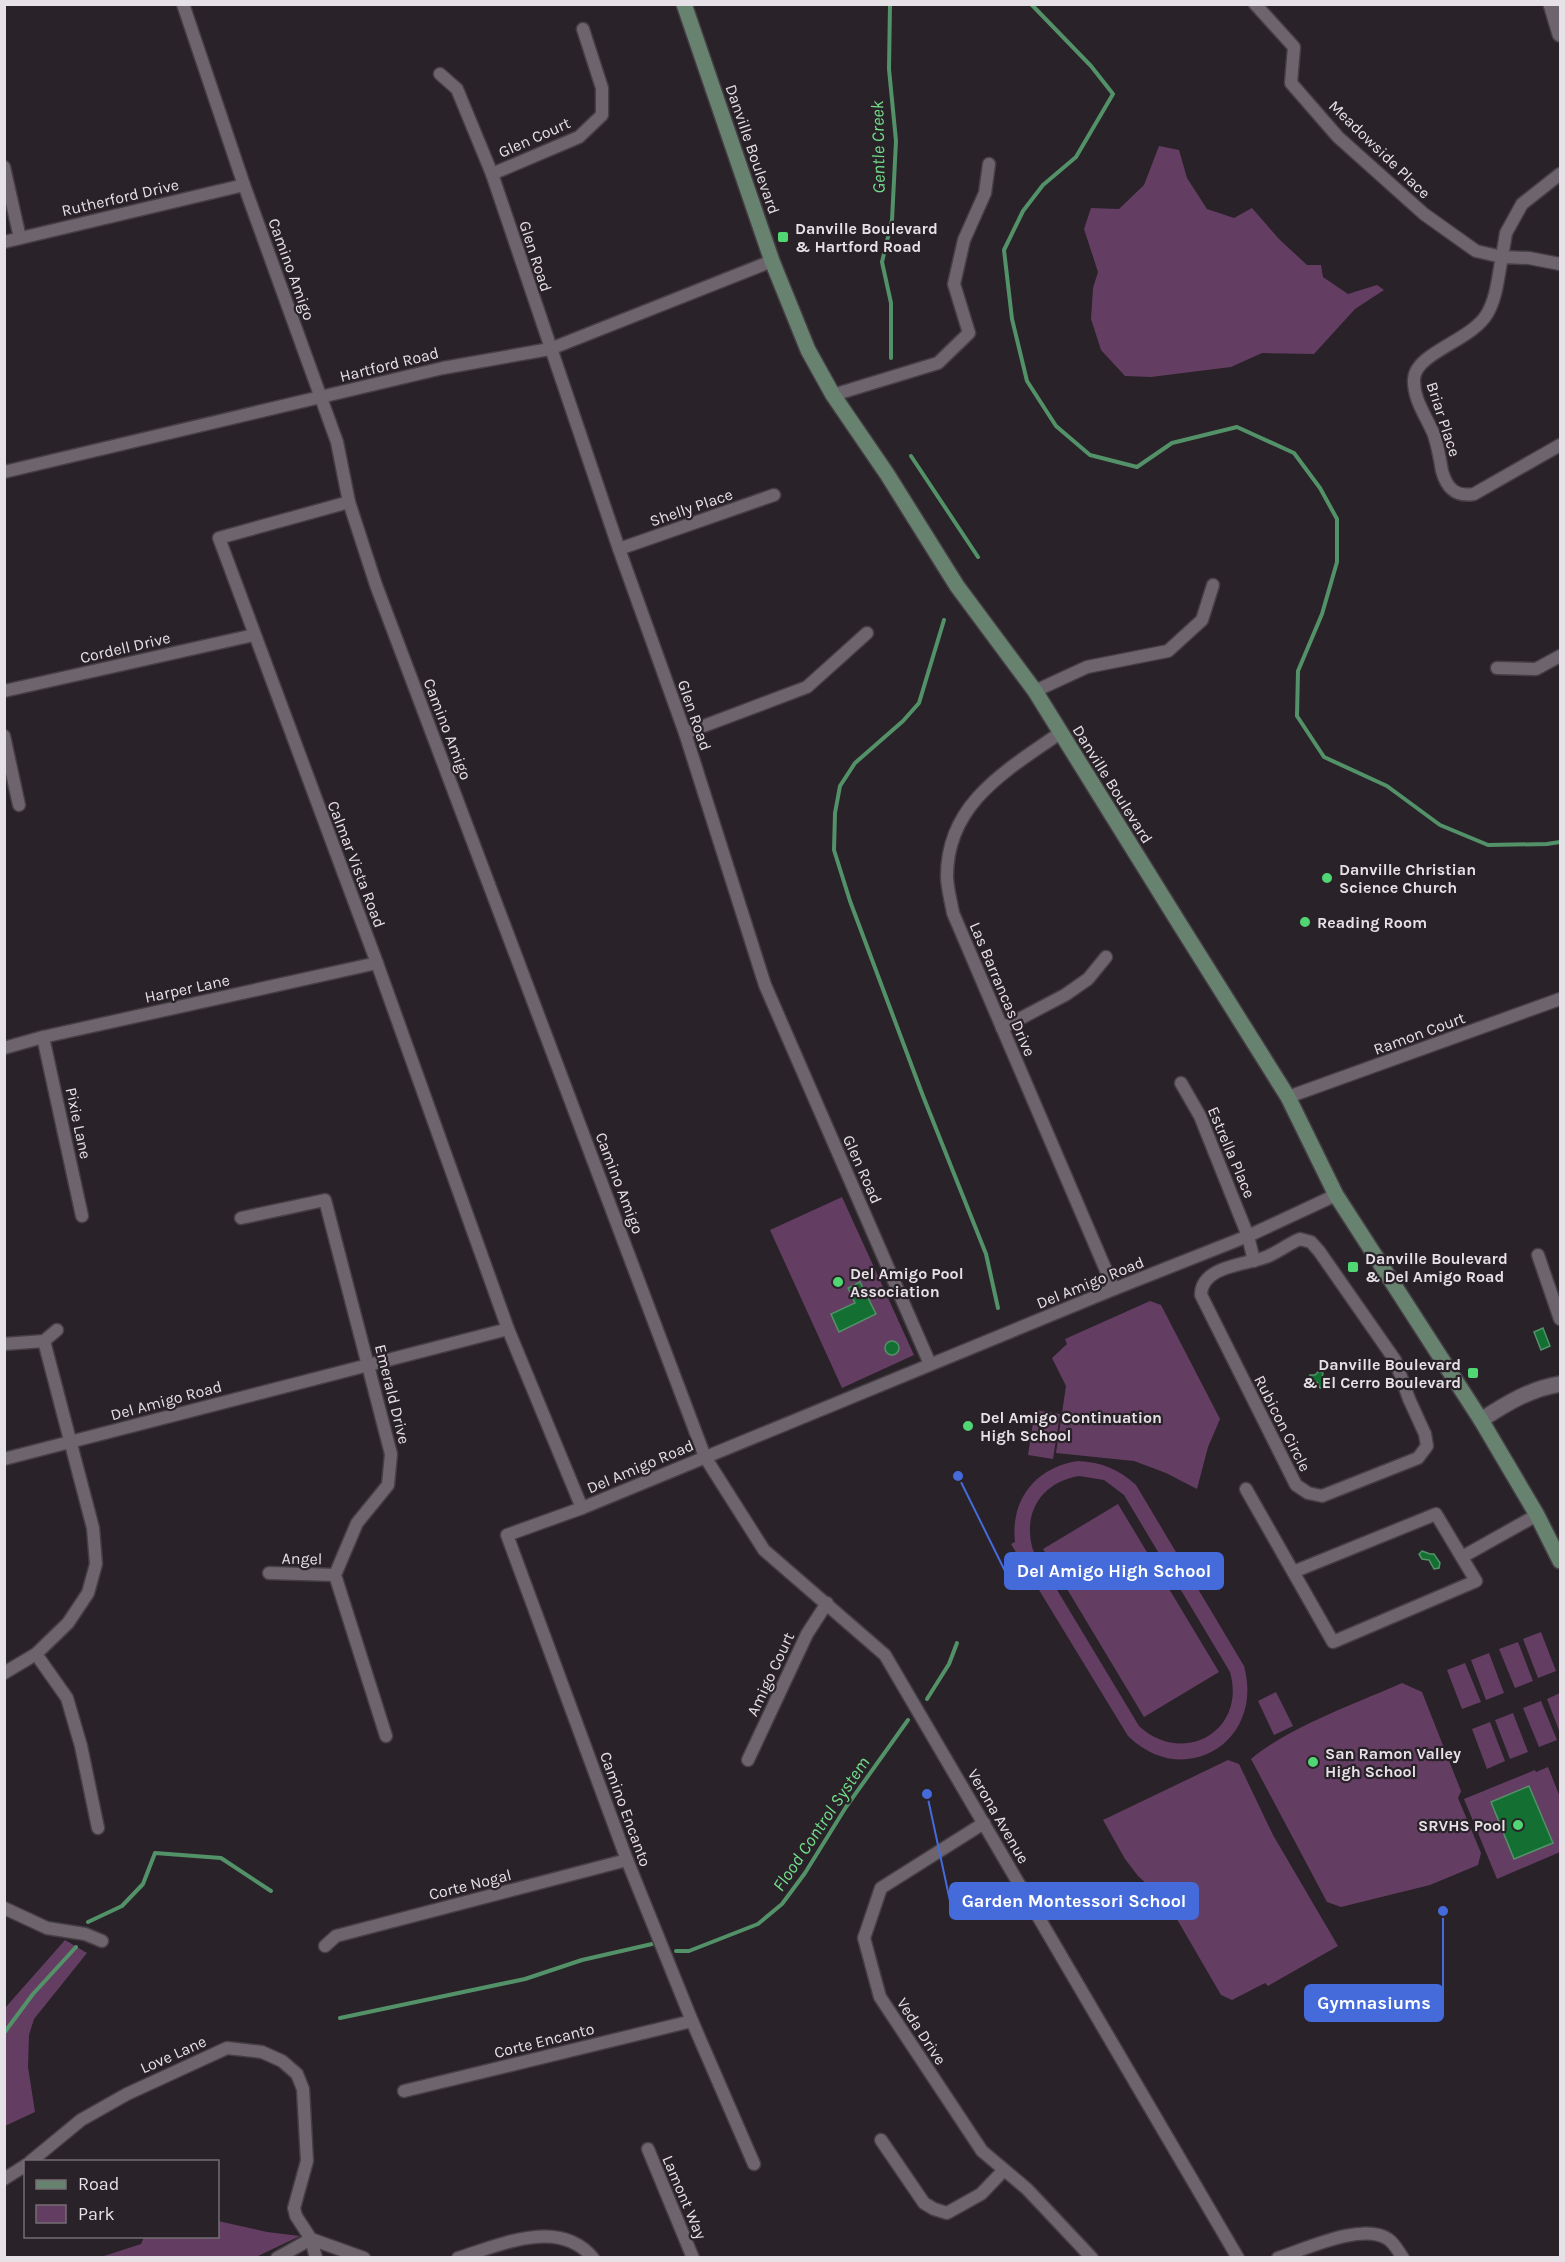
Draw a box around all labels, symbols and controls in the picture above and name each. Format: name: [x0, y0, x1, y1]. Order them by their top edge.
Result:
street label: Danville Boulevard: [721, 82, 784, 217]
street label: Meadowside Place: [1325, 96, 1434, 203]
water label: Gentle Creek: [866, 99, 890, 194]
street label: Glen Court: [495, 113, 573, 162]
street label: Rutherford Drive: [60, 175, 181, 220]
street label: Camino Amigo: [264, 216, 319, 323]
street label: Glen Road: [515, 218, 556, 294]
place label: Danville Boulevard & Hartford Road: [795, 219, 938, 256]
marker: Danville Boulevard & Hartford Road: [776, 230, 790, 244]
street label: Hartford Road: [338, 343, 441, 386]
street label: Briar Place: [1423, 379, 1465, 459]
street label: Shelly Place: [647, 484, 735, 531]
street label: Cordell Drive: [78, 628, 172, 667]
street label: Camino Amigo: [419, 676, 476, 783]
street label: Glen Road: [674, 677, 715, 753]
street label: Danville Boulevard: [1068, 722, 1157, 847]
street label: Calmar Vista Road: [324, 798, 389, 930]
place label: Danville Christian Science Church: [1339, 860, 1476, 897]
marker: Danville Christian Science Church: [1320, 871, 1334, 885]
place label: Reading Room: [1317, 913, 1427, 932]
marker: Reading Room: [1298, 915, 1312, 929]
street label: Las Barrancas Drive: [966, 919, 1039, 1059]
street label: Harper Lane: [143, 970, 231, 1007]
street label: Ramon Court: [1371, 1008, 1467, 1059]
street label: Pixie Lane: [62, 1086, 95, 1161]
street label: Estrella Place: [1204, 1104, 1259, 1201]
street label: Camino Amigo: [591, 1130, 648, 1237]
street label: Glen Road: [839, 1132, 886, 1207]
place label: Danville Boulevard & Del Amigo Road: [1365, 1249, 1508, 1286]
street label: Del Amigo Road: [1034, 1252, 1147, 1313]
marker: Danville Boulevard & Del Amigo Road: [1346, 1260, 1360, 1274]
place label: Del Amigo Pool Association: [850, 1264, 964, 1301]
marker: Del Amigo Pool Association: [831, 1275, 845, 1289]
street label: Emerald Drive: [371, 1342, 414, 1446]
place label: Danville Boulevard & El Cerro Boulevard: [1302, 1355, 1461, 1392]
marker: Danville Boulevard & El Cerro Boulevard: [1466, 1366, 1480, 1380]
street label: Rubicon Circle: [1250, 1372, 1315, 1475]
street label: Del Amigo Road: [108, 1377, 224, 1424]
place label: Del Amigo Continuation High School: [980, 1408, 1162, 1445]
marker: Del Amigo Continuation High School: [961, 1419, 975, 1433]
street label: Del Amigo Road: [584, 1435, 697, 1498]
street label: Angel: [282, 1549, 322, 1568]
callout: Del Amigo High School: [1005, 1553, 1223, 1589]
text: Del Amigo High School: [1017, 1560, 1211, 1582]
street label: Amigo Court: [743, 1629, 798, 1719]
place label: San Ramon Valley High School: [1325, 1744, 1461, 1781]
street label: Camino Encanto: [596, 1749, 655, 1869]
water label: Flood Control System: [768, 1752, 874, 1896]
marker: San Ramon Valley High School: [1306, 1755, 1320, 1769]
street label: Verona Avenue: [964, 1766, 1033, 1867]
place label: SRVHS Pool: [1418, 1816, 1506, 1835]
marker: SRVHS Pool: [1511, 1818, 1525, 1832]
street label: Corte Nogal: [427, 1865, 513, 1904]
callout: Garden Montessori School: [950, 1883, 1198, 1919]
text: Garden Montessori School: [962, 1890, 1186, 1912]
callout: Gymnasiums: [1305, 1985, 1443, 2021]
text: Gymnasiums: [1317, 1992, 1431, 2014]
street label: Veda Drive: [893, 1994, 950, 2068]
street label: Corte Encanto: [492, 2019, 596, 2062]
street label: Love Lane: [137, 2031, 209, 2077]
street label: Lamont Way: [658, 2152, 711, 2243]
legend: [24, 2160, 219, 2238]
text: Road: [78, 2173, 119, 2195]
text: Park: [78, 2203, 115, 2225]

